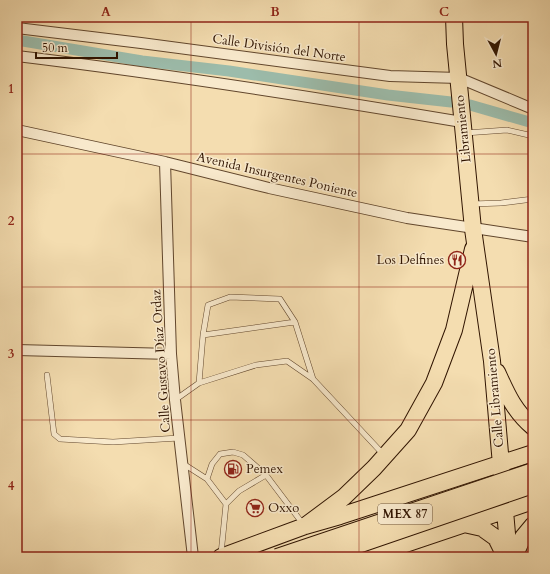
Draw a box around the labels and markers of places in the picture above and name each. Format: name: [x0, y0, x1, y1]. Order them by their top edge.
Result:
restaurant icon: Los Delfines: [447, 250, 467, 270]
place label: Los Delfines: [377, 251, 444, 269]
fuel station icon: Pemex: [223, 459, 243, 479]
place label: Pemex: [246, 460, 283, 478]
supermarket icon: Oxxo: [245, 498, 265, 518]
place label: Oxxo: [268, 499, 299, 517]

